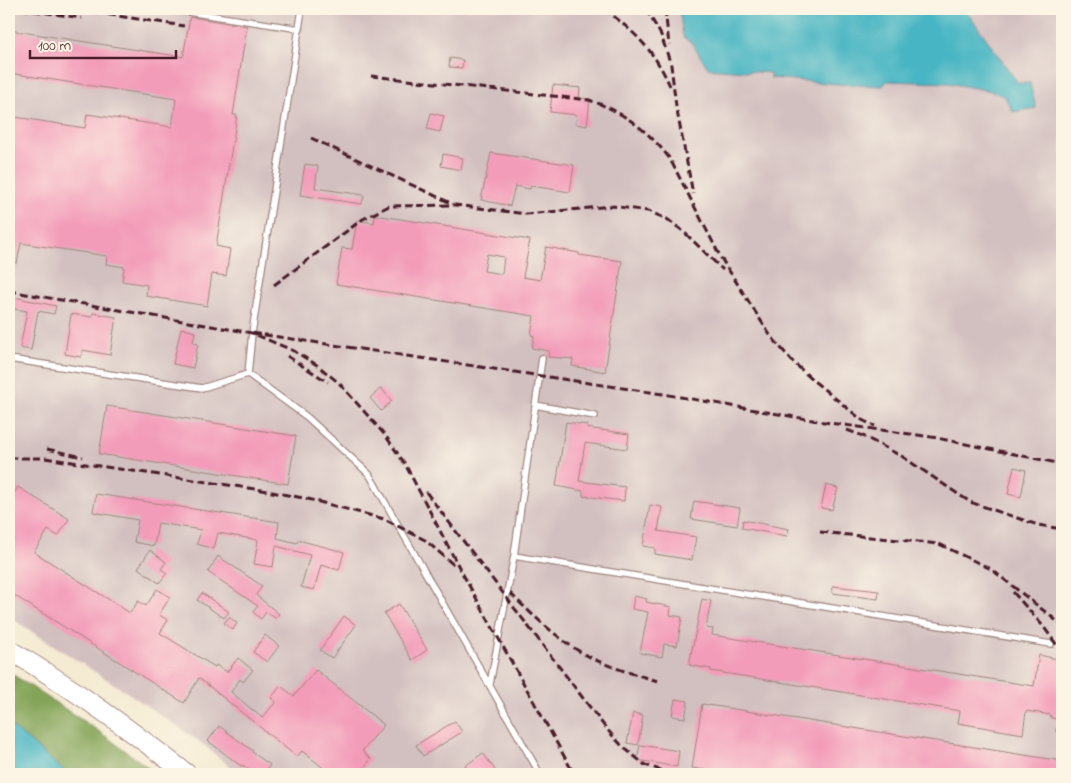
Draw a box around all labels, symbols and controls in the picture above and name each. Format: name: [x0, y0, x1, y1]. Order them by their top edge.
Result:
scale bar: [30, 28, 176, 60]
text: 100 m: [38, 35, 71, 57]

